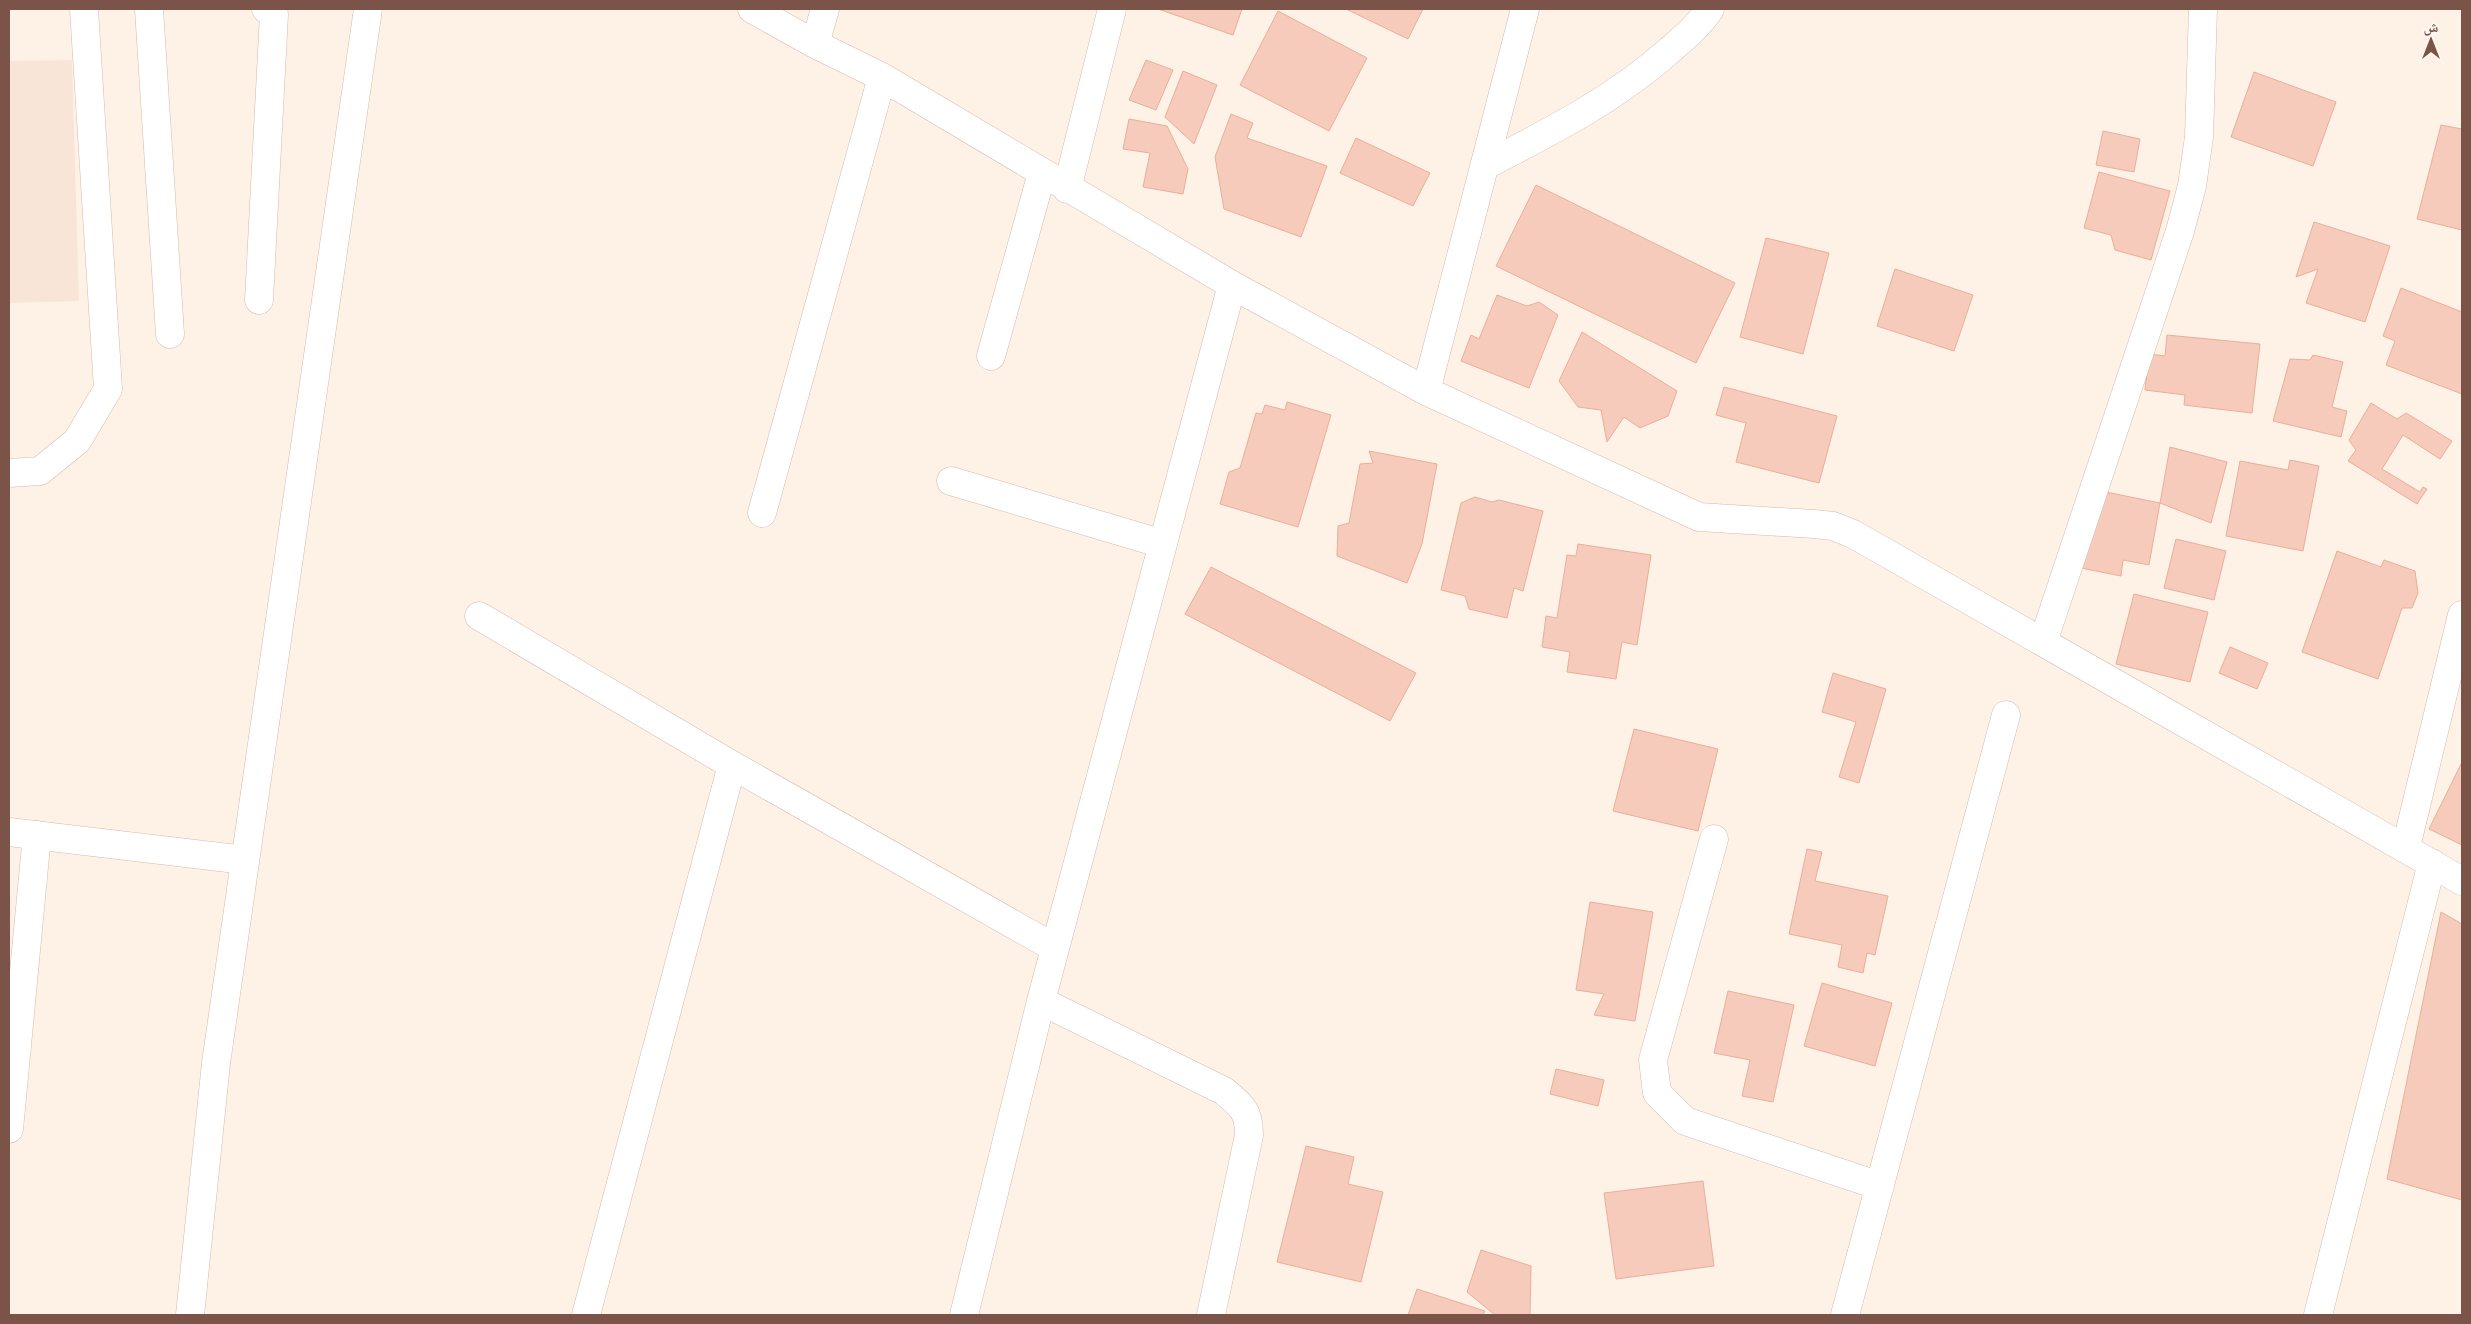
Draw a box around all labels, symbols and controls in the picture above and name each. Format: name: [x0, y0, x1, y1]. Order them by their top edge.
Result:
north arrow: [2406, 15, 2456, 65]
text: ش: [2424, 19, 2439, 36]

